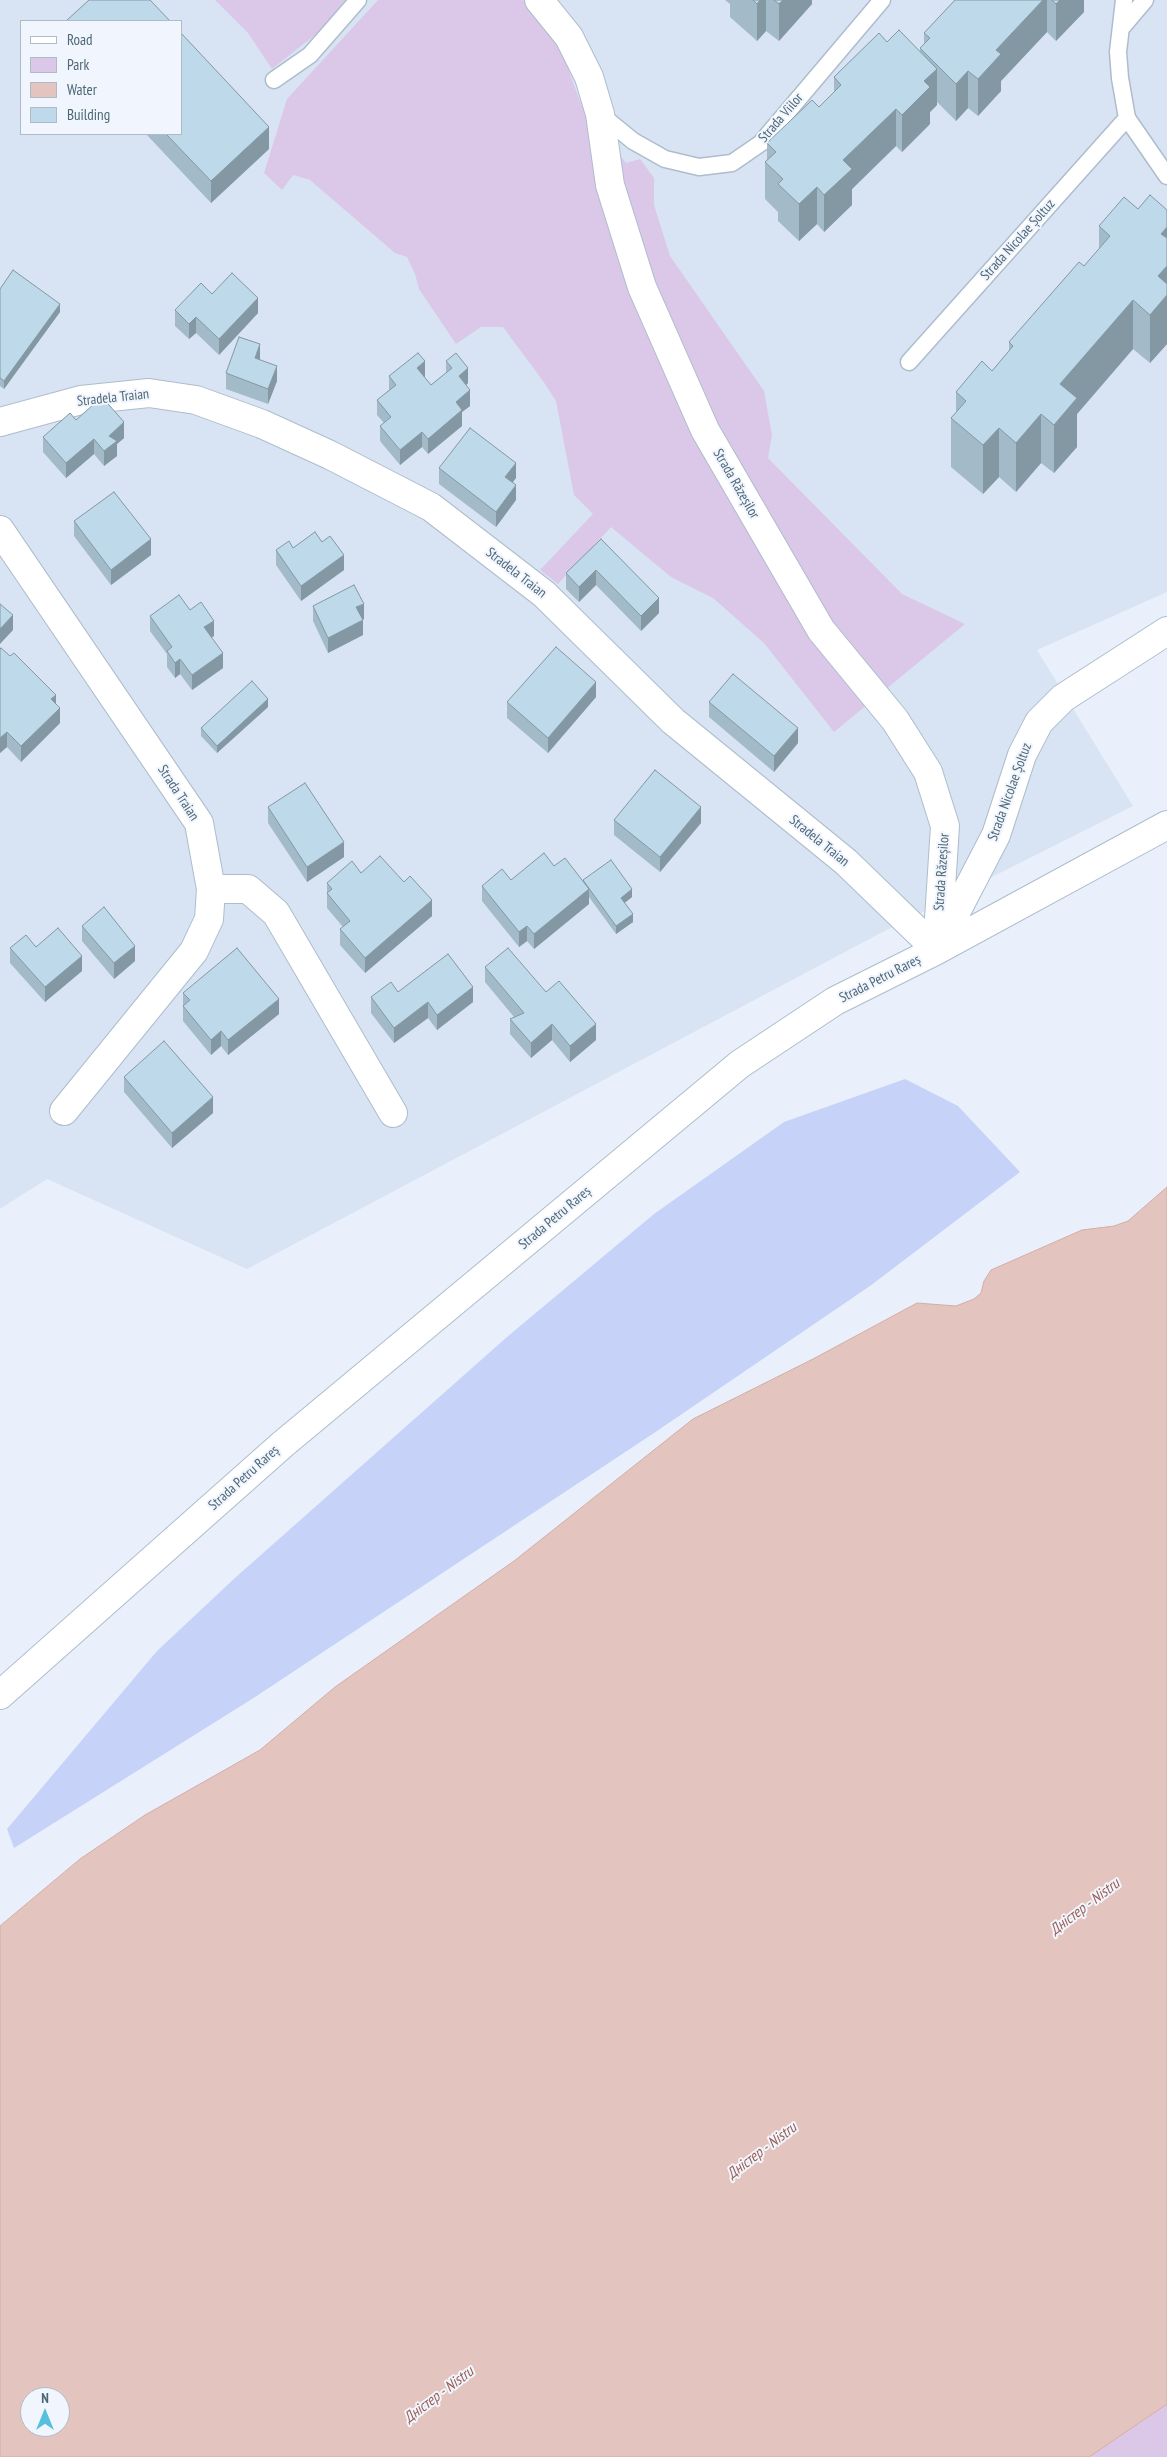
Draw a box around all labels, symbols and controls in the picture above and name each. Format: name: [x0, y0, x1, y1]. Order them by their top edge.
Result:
legend: [20, 20, 182, 135]
text: Road: [67, 30, 93, 49]
text: Park: [67, 55, 89, 74]
text: Water: [67, 80, 97, 99]
street label: Strada Viilor: [755, 90, 807, 146]
text: Building: [67, 105, 110, 124]
street label: Strada Nicolae Șoltuz: [977, 196, 1059, 284]
street label: Stradela Traian: [76, 386, 150, 410]
street label: Strada Răzeșilor: [709, 446, 763, 522]
street label: Stradela Traian: [482, 544, 550, 602]
street label: Strada Nicolae Șoltuz: [984, 741, 1036, 843]
street label: Strada Traian: [154, 762, 202, 824]
street label: Stradela Traian: [786, 812, 852, 870]
street label: Strada Răzeșilor: [931, 833, 953, 911]
street label: Strada Petru Rareș: [837, 951, 923, 1007]
street label: Strada Petru Rareș: [516, 1183, 594, 1253]
street label: Strada Petru Rareș: [205, 1442, 283, 1514]
water label: Дністер - Nistru: [1047, 1875, 1123, 1939]
water label: Дністер - Nistru: [724, 2119, 800, 2183]
water label: Дністер - Nistru: [401, 2363, 477, 2427]
north arrow: [20, 2387, 70, 2437]
text: N: [41, 2389, 49, 2407]

